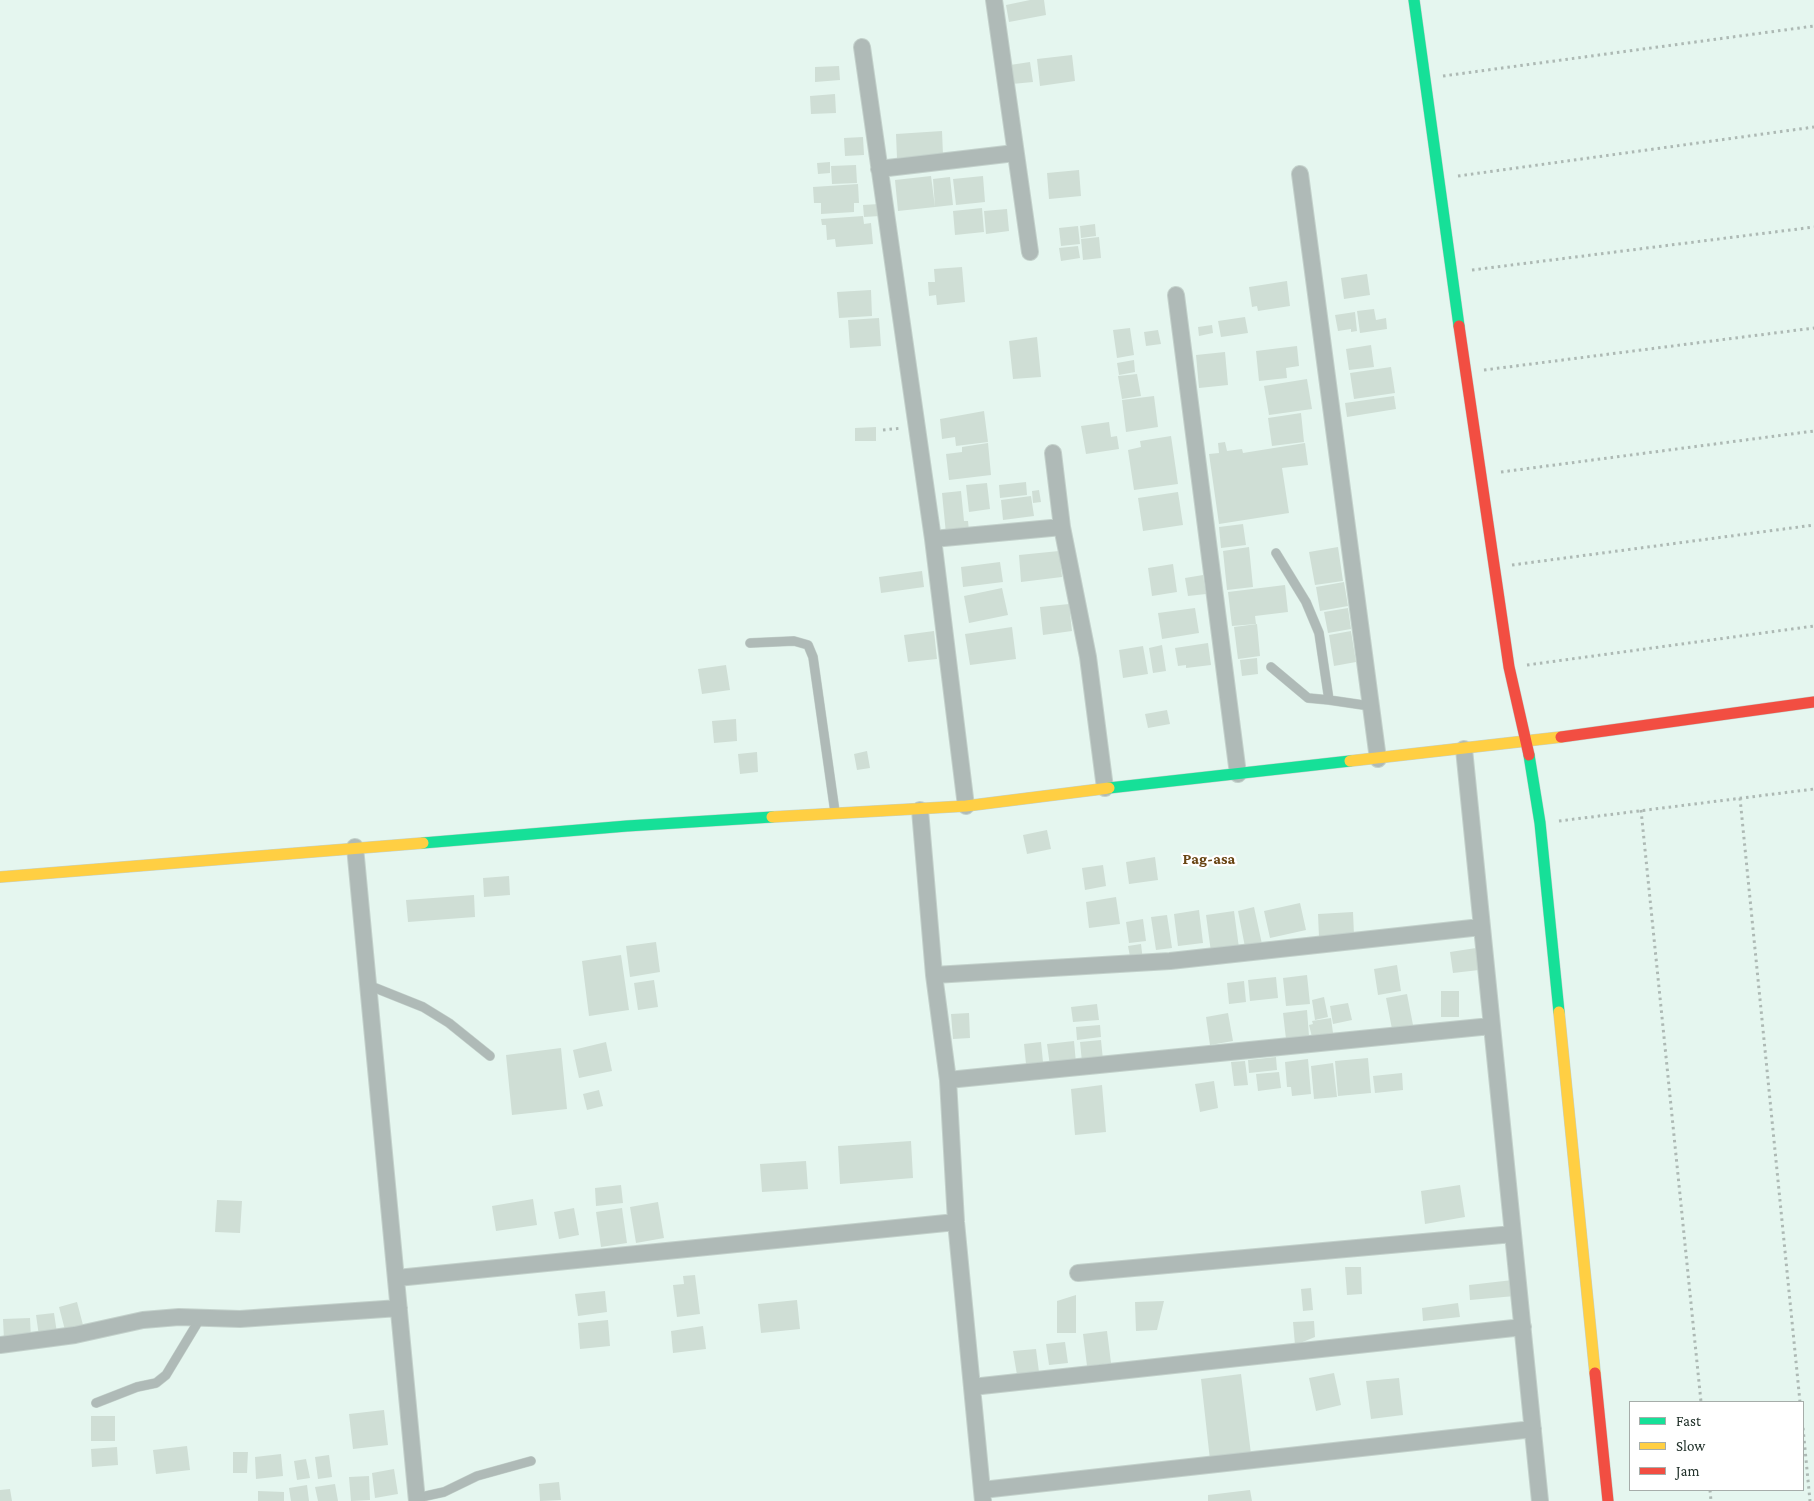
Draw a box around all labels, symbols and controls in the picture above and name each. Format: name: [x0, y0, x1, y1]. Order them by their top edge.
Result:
district label: Pag-asa: [1183, 849, 1235, 869]
legend: [1629, 1401, 1804, 1491]
text: Fast: [1676, 1413, 1701, 1429]
text: Slow: [1676, 1438, 1705, 1454]
text: Jam: [1676, 1463, 1699, 1479]

